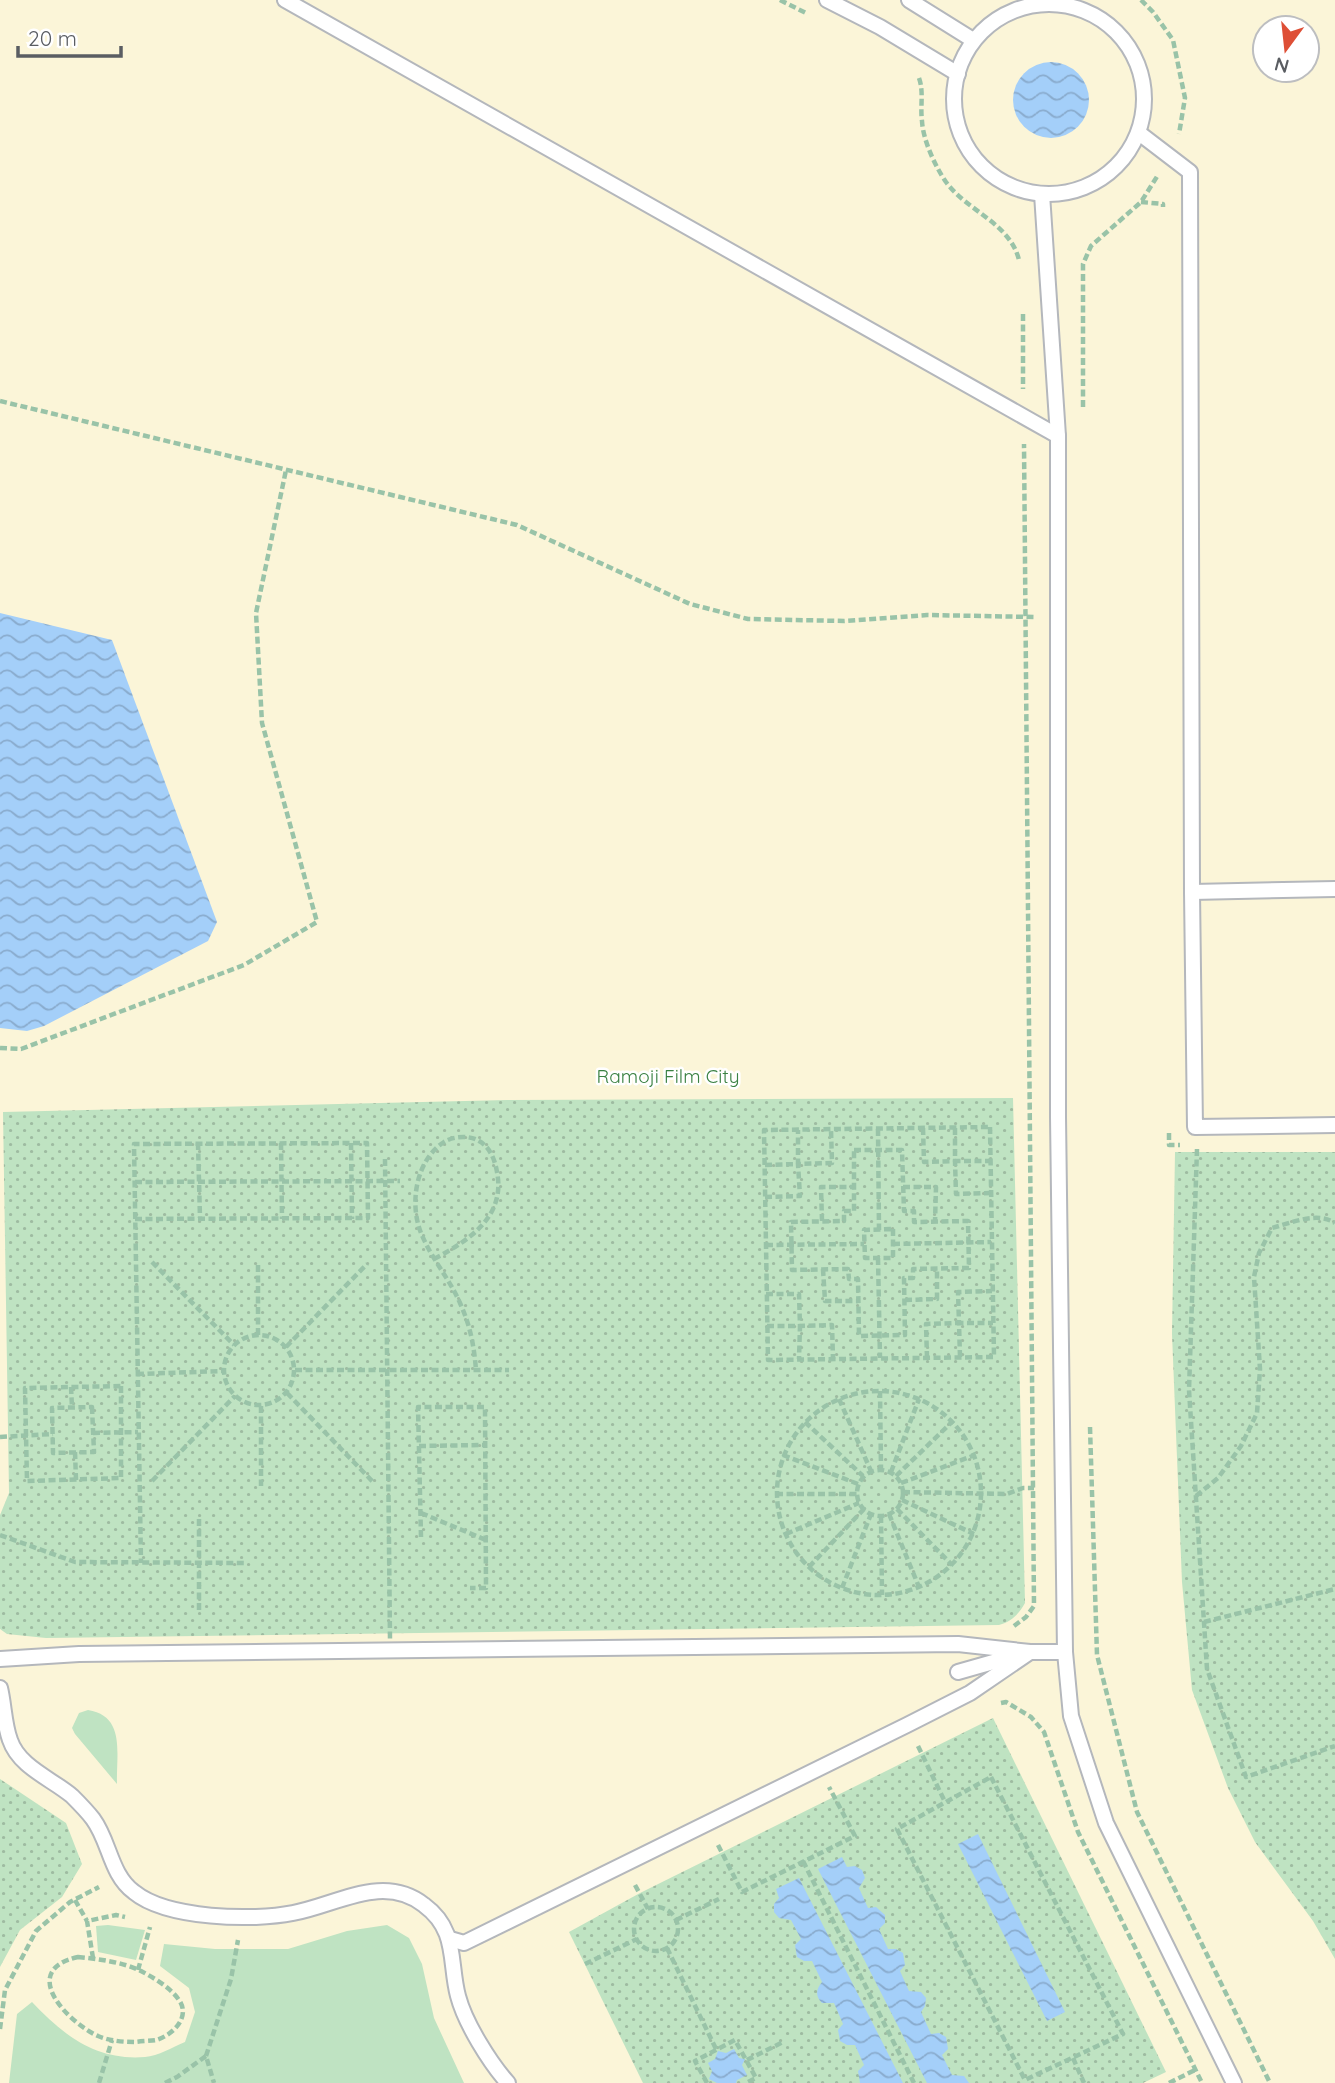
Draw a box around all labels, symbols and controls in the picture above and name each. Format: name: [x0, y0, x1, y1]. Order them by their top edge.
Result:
scale bar: [18, 14, 121, 58]
north arrow: [1251, 14, 1321, 84]
text: 20 m: [28, 25, 77, 51]
text: N: [1272, 52, 1291, 79]
park label: Ramoji Film City: [597, 1064, 739, 1088]

